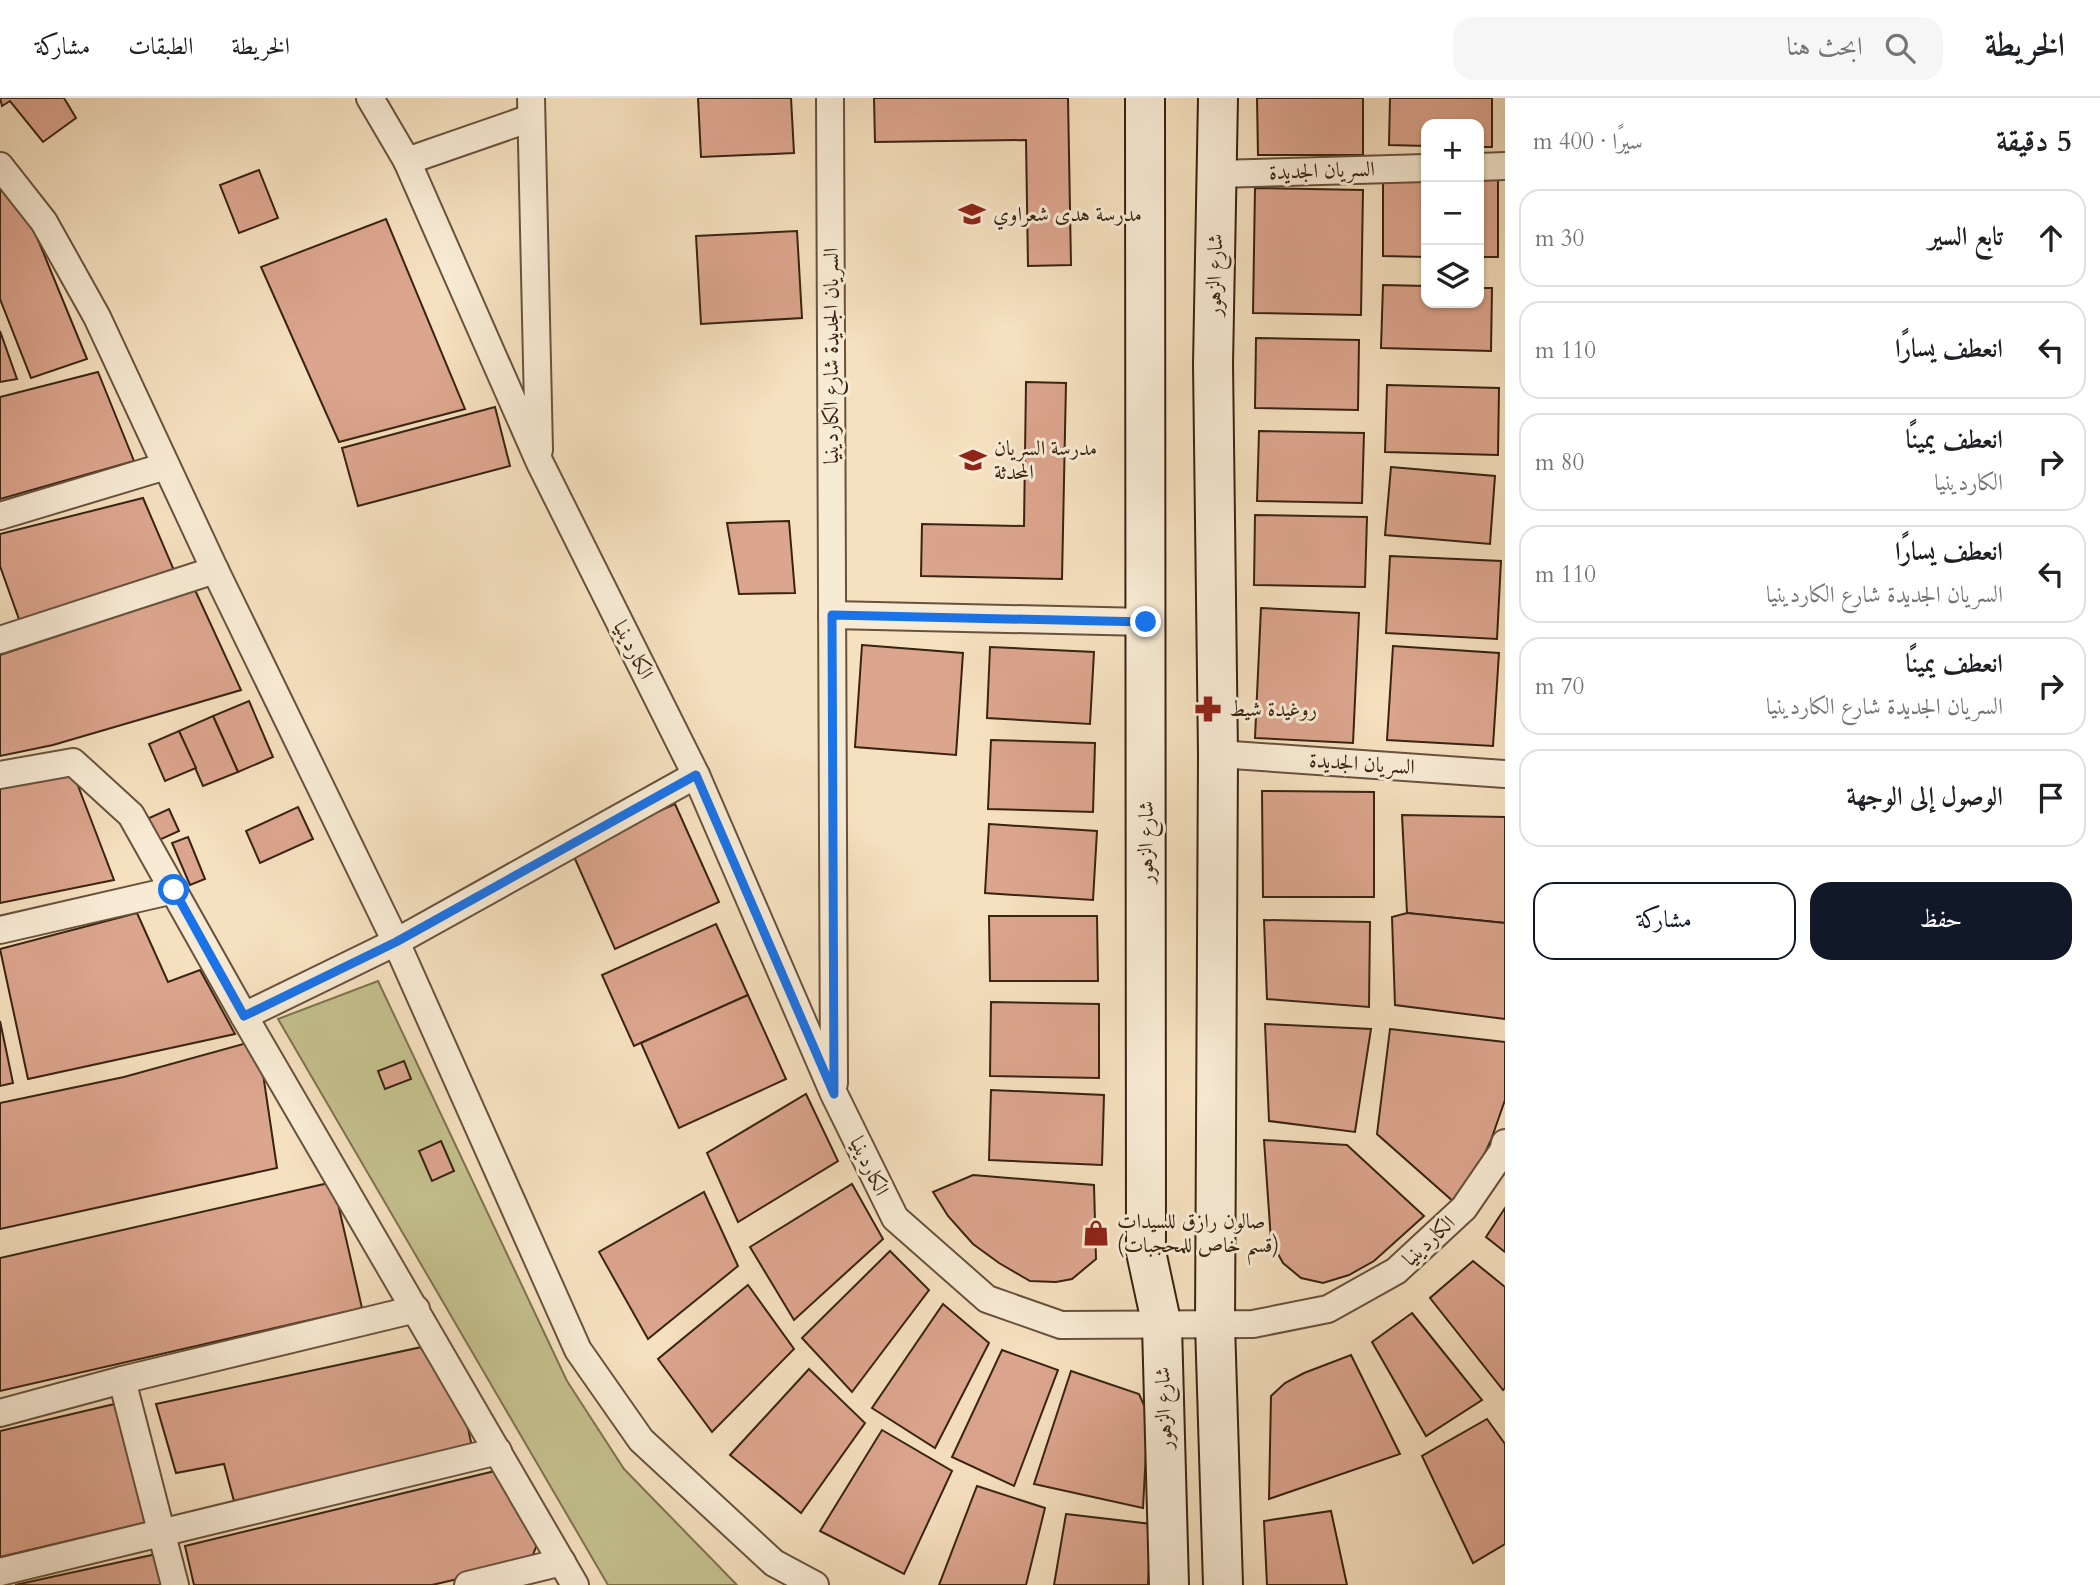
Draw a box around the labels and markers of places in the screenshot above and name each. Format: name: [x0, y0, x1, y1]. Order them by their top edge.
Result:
school or university icon: مدرسة هدى شعراوي: [957, 199, 987, 229]
place label: مدرسة هدى شعراوي: [993, 200, 1142, 230]
place label: مدرسة السريان المحدثة: [994, 434, 1097, 487]
school or university icon: مدرسة السريان المحدثة: [958, 445, 988, 475]
pharmacy icon: روغيدة شيط: [1193, 694, 1223, 724]
place label: روغيدة شيط: [1229, 695, 1317, 724]
place label: صالون رازق للسيدات (قسم خاص للمحجبات): [1117, 1207, 1279, 1266]
shop icon: صالون رازق للسيدات (قسم خاص للمحجبات): [1081, 1218, 1111, 1248]

